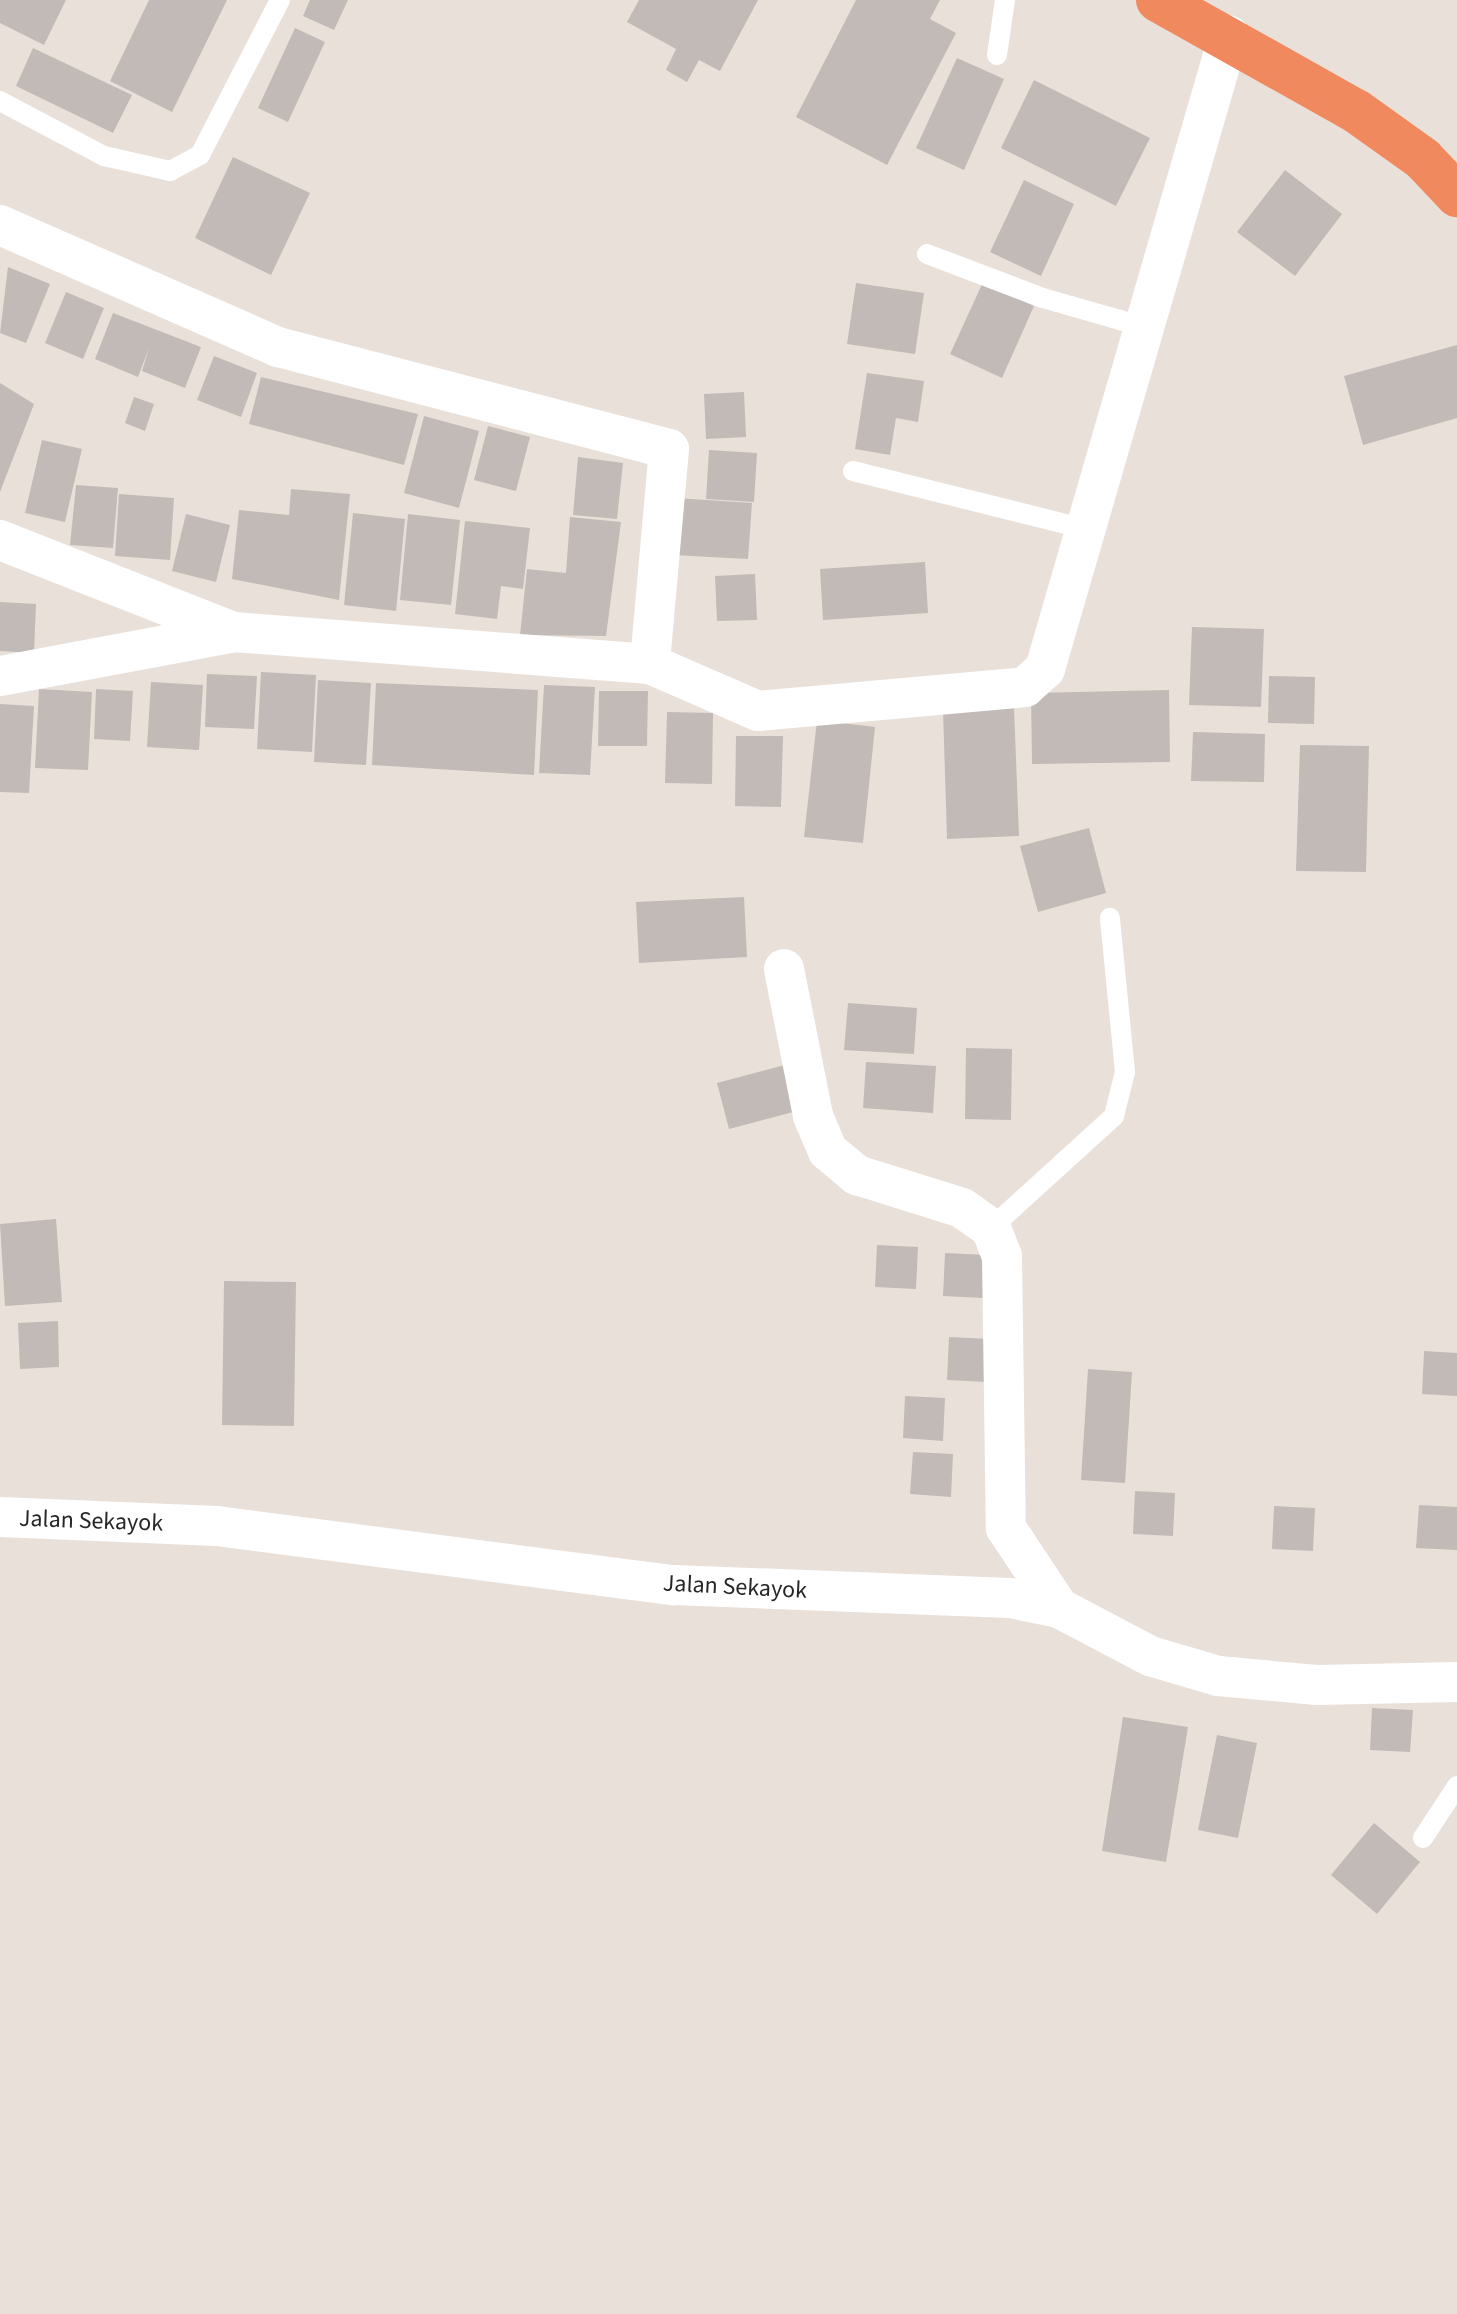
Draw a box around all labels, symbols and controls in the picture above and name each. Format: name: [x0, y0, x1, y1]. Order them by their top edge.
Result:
street label: Jalan Sekayok: [18, 1504, 164, 1538]
street label: Jalan Sekayok: [662, 1569, 808, 1605]

